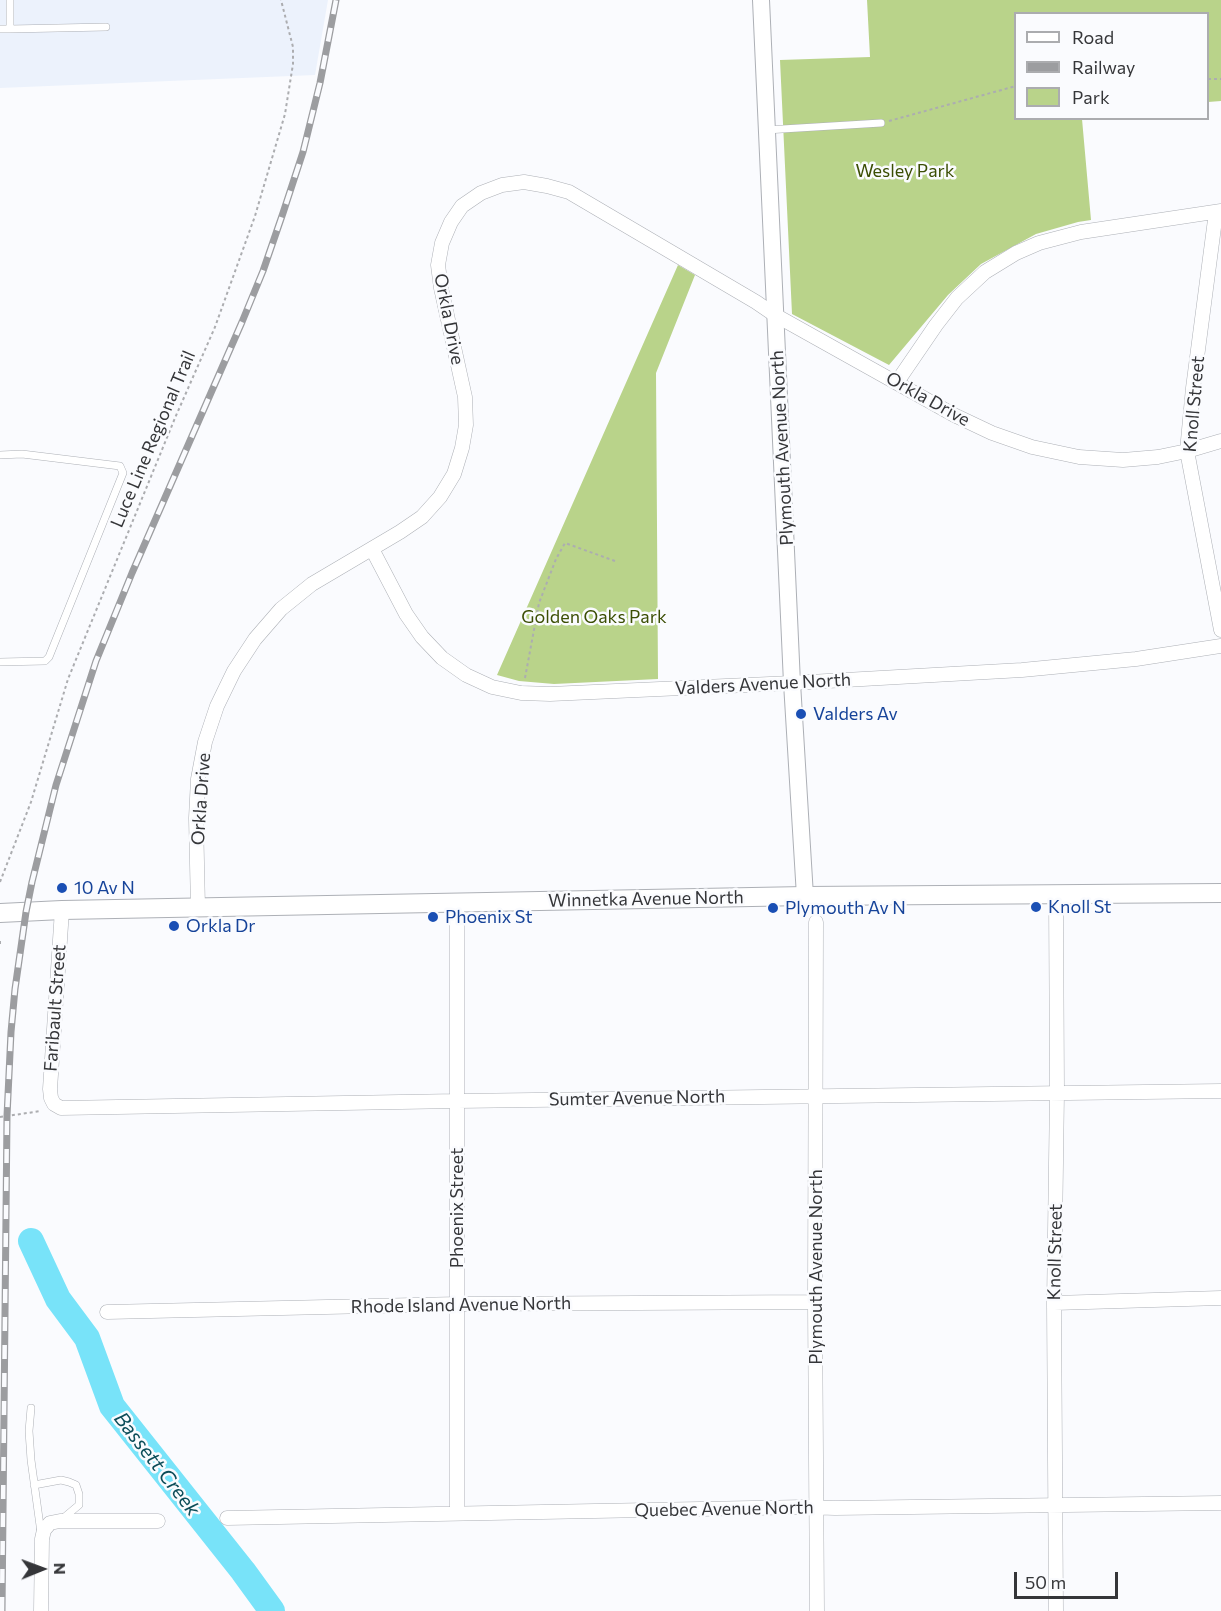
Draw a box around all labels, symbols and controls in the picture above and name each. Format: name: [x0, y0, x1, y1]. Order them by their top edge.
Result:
legend: [1014, 12, 1209, 120]
text: Road: [1072, 26, 1114, 48]
text: Railway: [1072, 56, 1135, 78]
text: Park: [1072, 86, 1110, 108]
park label: Wesley Park: [855, 160, 955, 182]
street label: Orkla Drive: [430, 272, 468, 366]
street label: Luce Line Regional Trail: [106, 347, 200, 531]
street label: Plymouth Avenue North: [766, 350, 798, 546]
street label: Knoll Street: [1179, 355, 1209, 453]
street label: Orkla Drive: [882, 367, 974, 431]
park label: Golden Oaks Park: [521, 606, 667, 628]
street label: Valders Avenue North: [674, 669, 852, 699]
place label: Valders Av: [813, 703, 898, 725]
marker: Valders Av: [794, 707, 808, 721]
street label: Orkla Drive: [187, 752, 215, 846]
place label: 10 Av N: [74, 877, 135, 899]
marker: 10 Av N: [55, 881, 69, 895]
street label: Winnetka Avenue North: [548, 886, 744, 912]
place label: Knoll St: [1048, 896, 1111, 918]
place label: Plymouth Av N: [785, 897, 906, 919]
marker: Knoll St: [1029, 900, 1043, 914]
marker: Plymouth Av N: [766, 901, 780, 915]
place label: Phoenix St: [445, 906, 533, 928]
marker: Phoenix St: [426, 910, 440, 924]
place label: Orkla Dr: [186, 915, 256, 937]
marker: Orkla Dr: [167, 919, 181, 933]
street label: Faribault Street: [40, 944, 70, 1072]
street label: Sumter Avenue North: [549, 1086, 725, 1110]
street label: Phoenix Street: [446, 1148, 468, 1268]
street label: Plymouth Avenue North: [805, 1169, 827, 1365]
street label: Knoll Street: [1043, 1204, 1067, 1300]
street label: Rhode Island Avenue North: [351, 1292, 571, 1318]
water label: Bassett Creek: [109, 1407, 205, 1521]
street label: Quebec Avenue North: [634, 1497, 814, 1521]
north arrow: [12, 1539, 72, 1599]
scale bar: [1017, 1560, 1120, 1598]
text: N: [51, 1563, 70, 1575]
text: 50 m: [1025, 1571, 1066, 1593]

